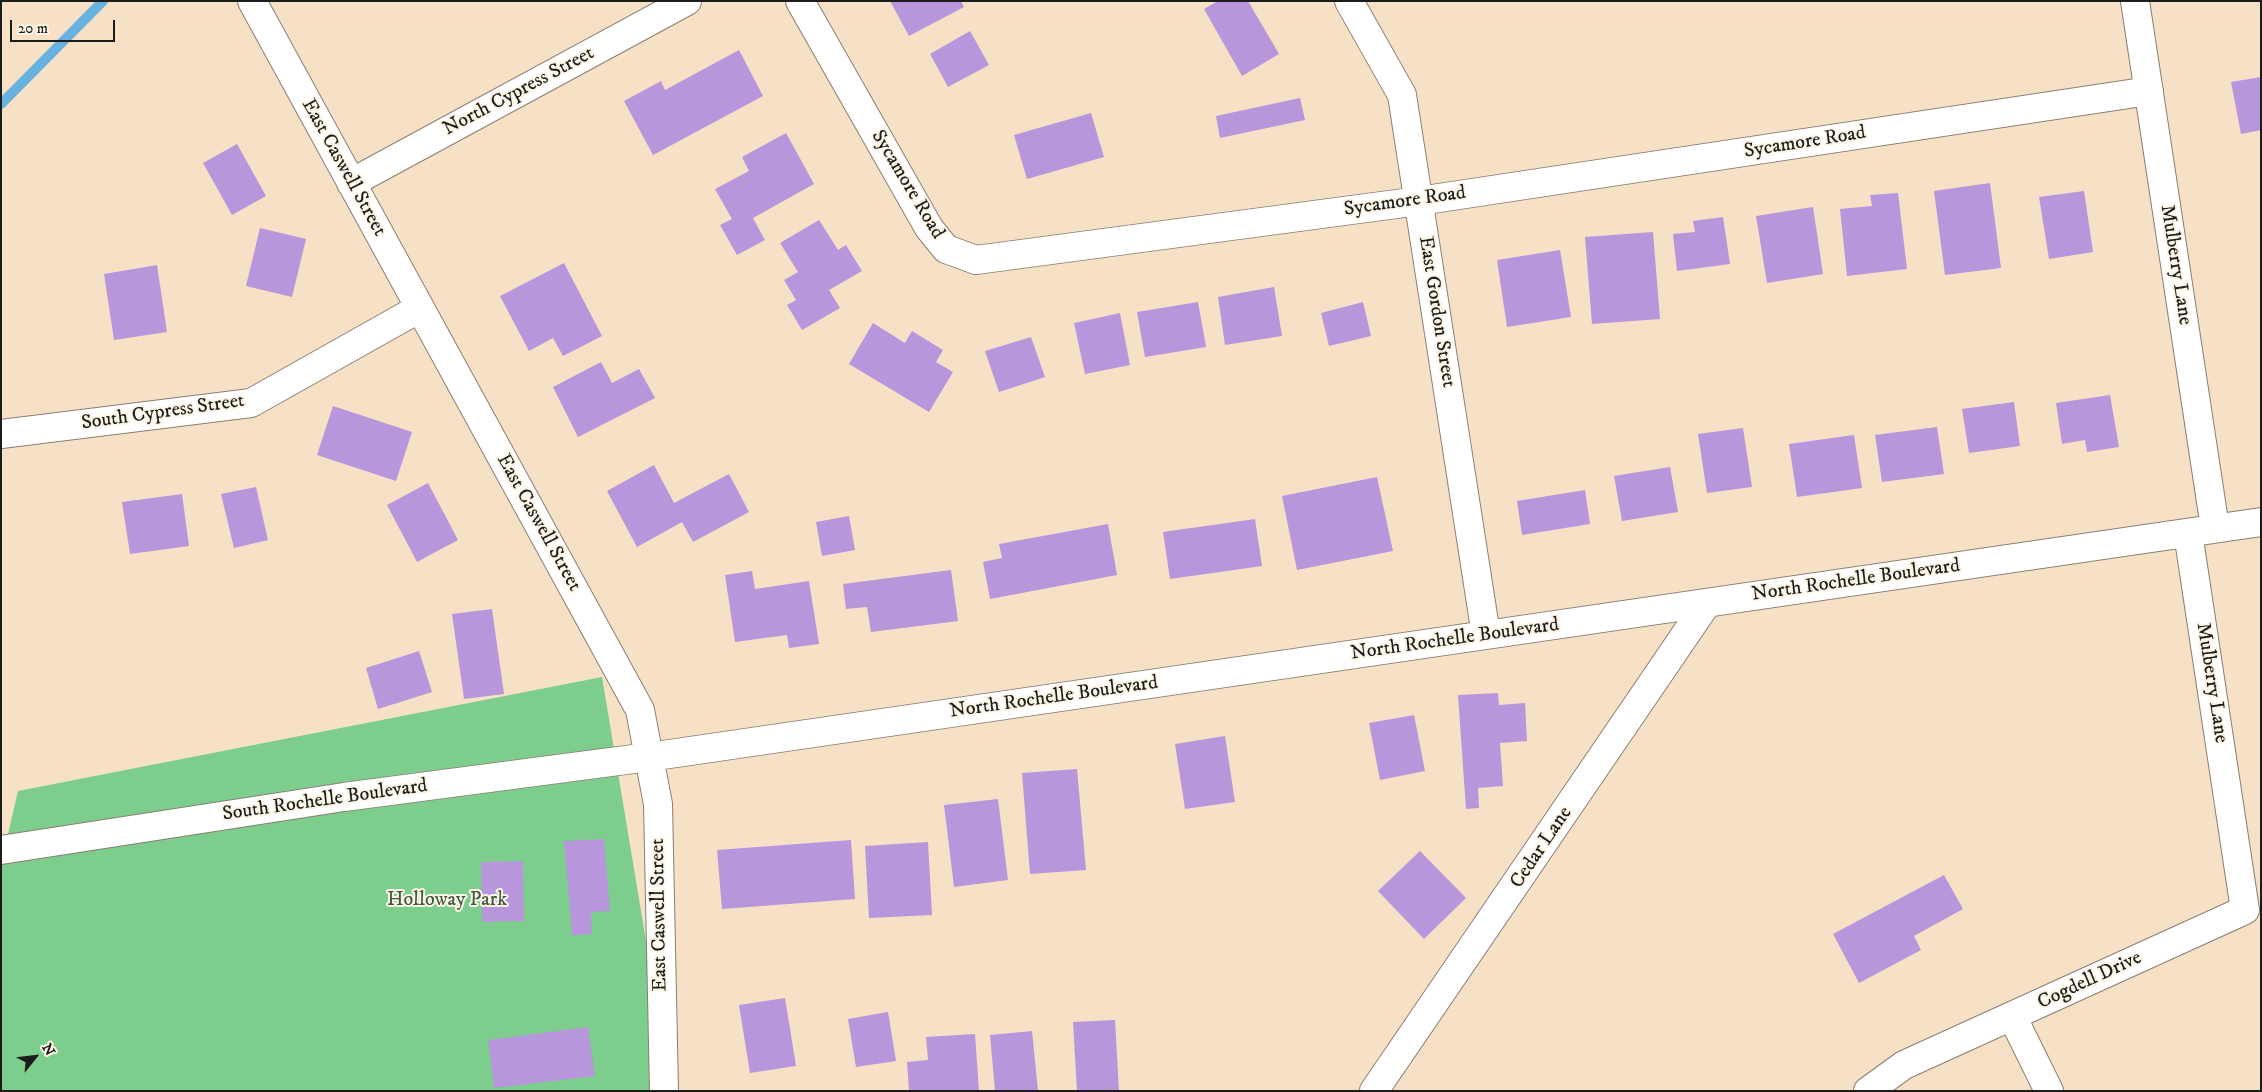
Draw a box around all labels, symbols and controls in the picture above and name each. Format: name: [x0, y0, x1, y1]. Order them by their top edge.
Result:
scale bar: [12, 10, 118, 42]
text: 20 m: [18, 19, 48, 38]
street label: North Cypress Street: [439, 42, 599, 142]
street label: East Caswell Street: [295, 95, 391, 241]
street label: Sycamore Road: [1742, 122, 1868, 164]
street label: Sycamore Road: [865, 126, 949, 244]
street label: Sycamore Road: [1343, 182, 1467, 222]
street label: Mulberry Lane: [2154, 203, 2196, 327]
street label: East Gordon Street: [1412, 235, 1460, 389]
street label: South Cypress Street: [80, 390, 246, 436]
street label: East Caswell Street: [490, 450, 586, 596]
street label: North Rochelle Boulevard: [1750, 555, 1962, 607]
street label: North Rochelle Boulevard: [1349, 614, 1561, 666]
street label: Mulberry Lane: [2190, 621, 2232, 745]
street label: North Rochelle Boulevard: [948, 672, 1160, 724]
street label: South Rochelle Boulevard: [221, 775, 429, 827]
street label: Cedar Lane: [1506, 803, 1578, 893]
street label: East Caswell Street: [647, 838, 673, 992]
park label: Holloway Park: [387, 889, 507, 913]
street label: Cogdell Drive: [2034, 946, 2146, 1016]
north arrow: [10, 1032, 60, 1082]
text: N: [37, 1040, 59, 1059]

